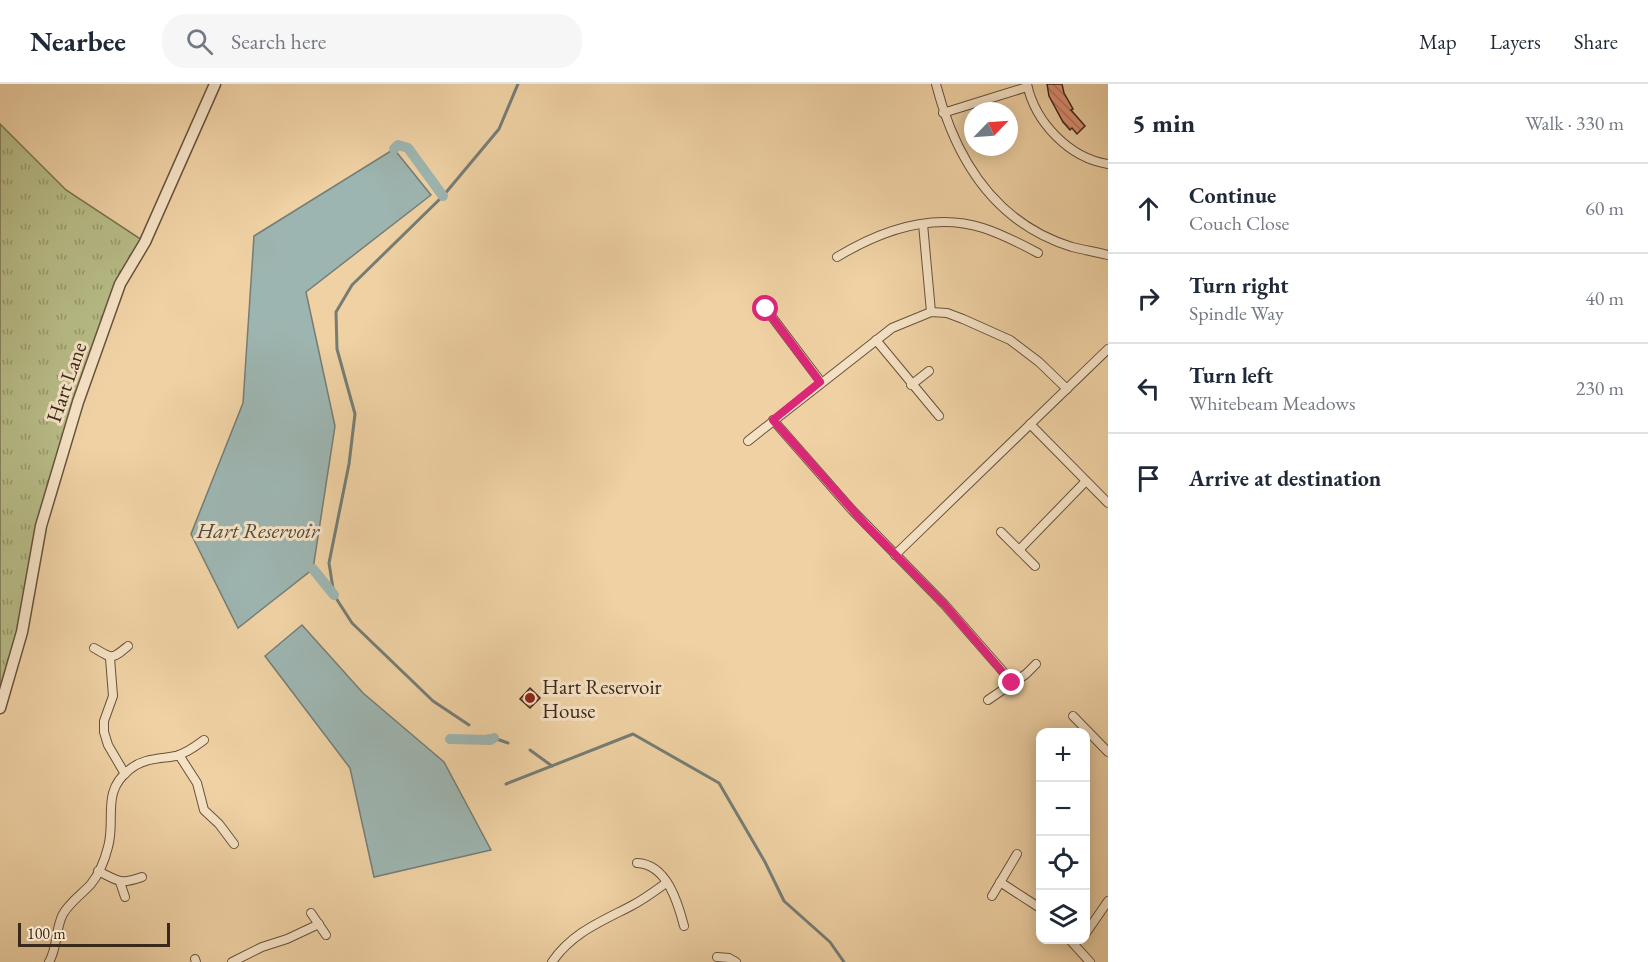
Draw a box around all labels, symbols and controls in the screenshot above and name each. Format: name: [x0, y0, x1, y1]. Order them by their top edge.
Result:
search box: [162, 14, 582, 68]
text: Nearbee: [30, 23, 126, 59]
icon: search: [183, 25, 216, 58]
text: Search here: [231, 27, 326, 56]
text: Map: [1419, 28, 1457, 55]
text: Layers: [1490, 28, 1541, 55]
text: Share: [1574, 28, 1618, 55]
north arrow: [964, 102, 1018, 156]
text: 5 min: [1132, 106, 1195, 140]
text: Walk · 330 m: [1525, 110, 1624, 136]
text: Continue: [1189, 181, 1276, 210]
icon: ahead: [1132, 192, 1165, 225]
text: 60 m: [1585, 195, 1624, 221]
text: Couch Close: [1189, 210, 1289, 236]
text: Turn right: [1189, 271, 1288, 300]
icon: right: [1132, 282, 1165, 315]
text: 40 m: [1585, 285, 1624, 311]
route start: [752, 295, 778, 321]
text: Spindle Way: [1189, 300, 1284, 326]
street label: Hart Lane: [40, 338, 92, 426]
text: Turn left: [1189, 361, 1273, 390]
icon: left: [1132, 372, 1165, 405]
text: 230 m: [1576, 375, 1624, 401]
text: Whitebeam Meadows: [1189, 390, 1356, 416]
icon: arrive: [1132, 462, 1165, 495]
text: Arrive at destination: [1189, 464, 1381, 493]
water label: Hart Reservoir: [196, 516, 321, 545]
route end: [998, 669, 1024, 695]
place label: Hart Reservoir House: [542, 673, 662, 724]
marker: Hart Reservoir House: [523, 691, 537, 705]
map controls: [1036, 728, 1090, 944]
button: +: [1036, 728, 1090, 782]
button: −: [1036, 782, 1090, 836]
button: locate: [1036, 836, 1090, 890]
button: layers: [1036, 890, 1090, 944]
scale bar: [18, 920, 170, 948]
text: 100 m: [27, 923, 66, 944]

